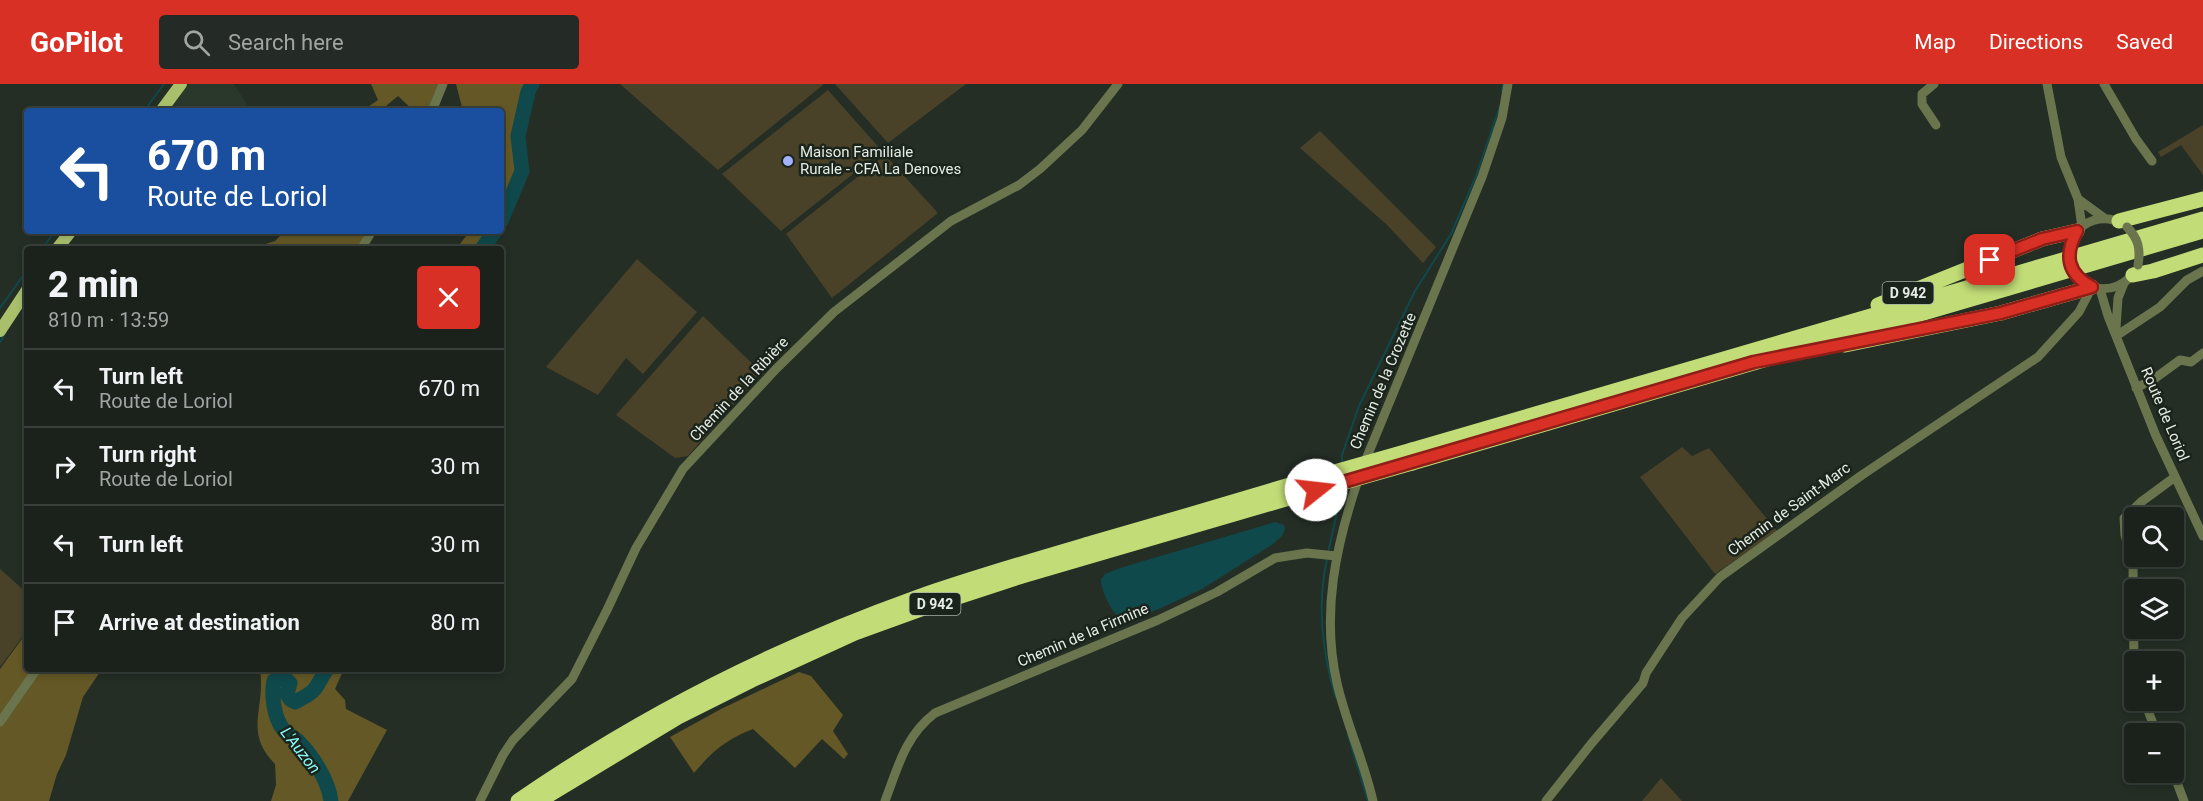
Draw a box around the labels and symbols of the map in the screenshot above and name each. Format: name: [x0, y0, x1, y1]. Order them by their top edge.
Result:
place label: Maison Familiale Rurale - CFA La Denoves: [800, 143, 961, 178]
marker: Maison Familiale Rurale - CFA La Denoves: [781, 154, 795, 168]
pin: [1964, 234, 2015, 285]
road number: D 942: [1882, 282, 1934, 304]
street label: Chemin de la Crozette: [1346, 310, 1420, 452]
street label: Chemin de la Ribière: [686, 333, 792, 445]
street label: Route de Loriol: [2137, 364, 2193, 464]
position arrow: [1284, 458, 1348, 522]
street label: Chemin de Saint-Marc: [1724, 458, 1854, 559]
road number: D 942: [910, 593, 960, 615]
street label: Chemin de la Firmine: [1015, 599, 1151, 671]
water label: L'Auzon: [277, 723, 325, 777]

